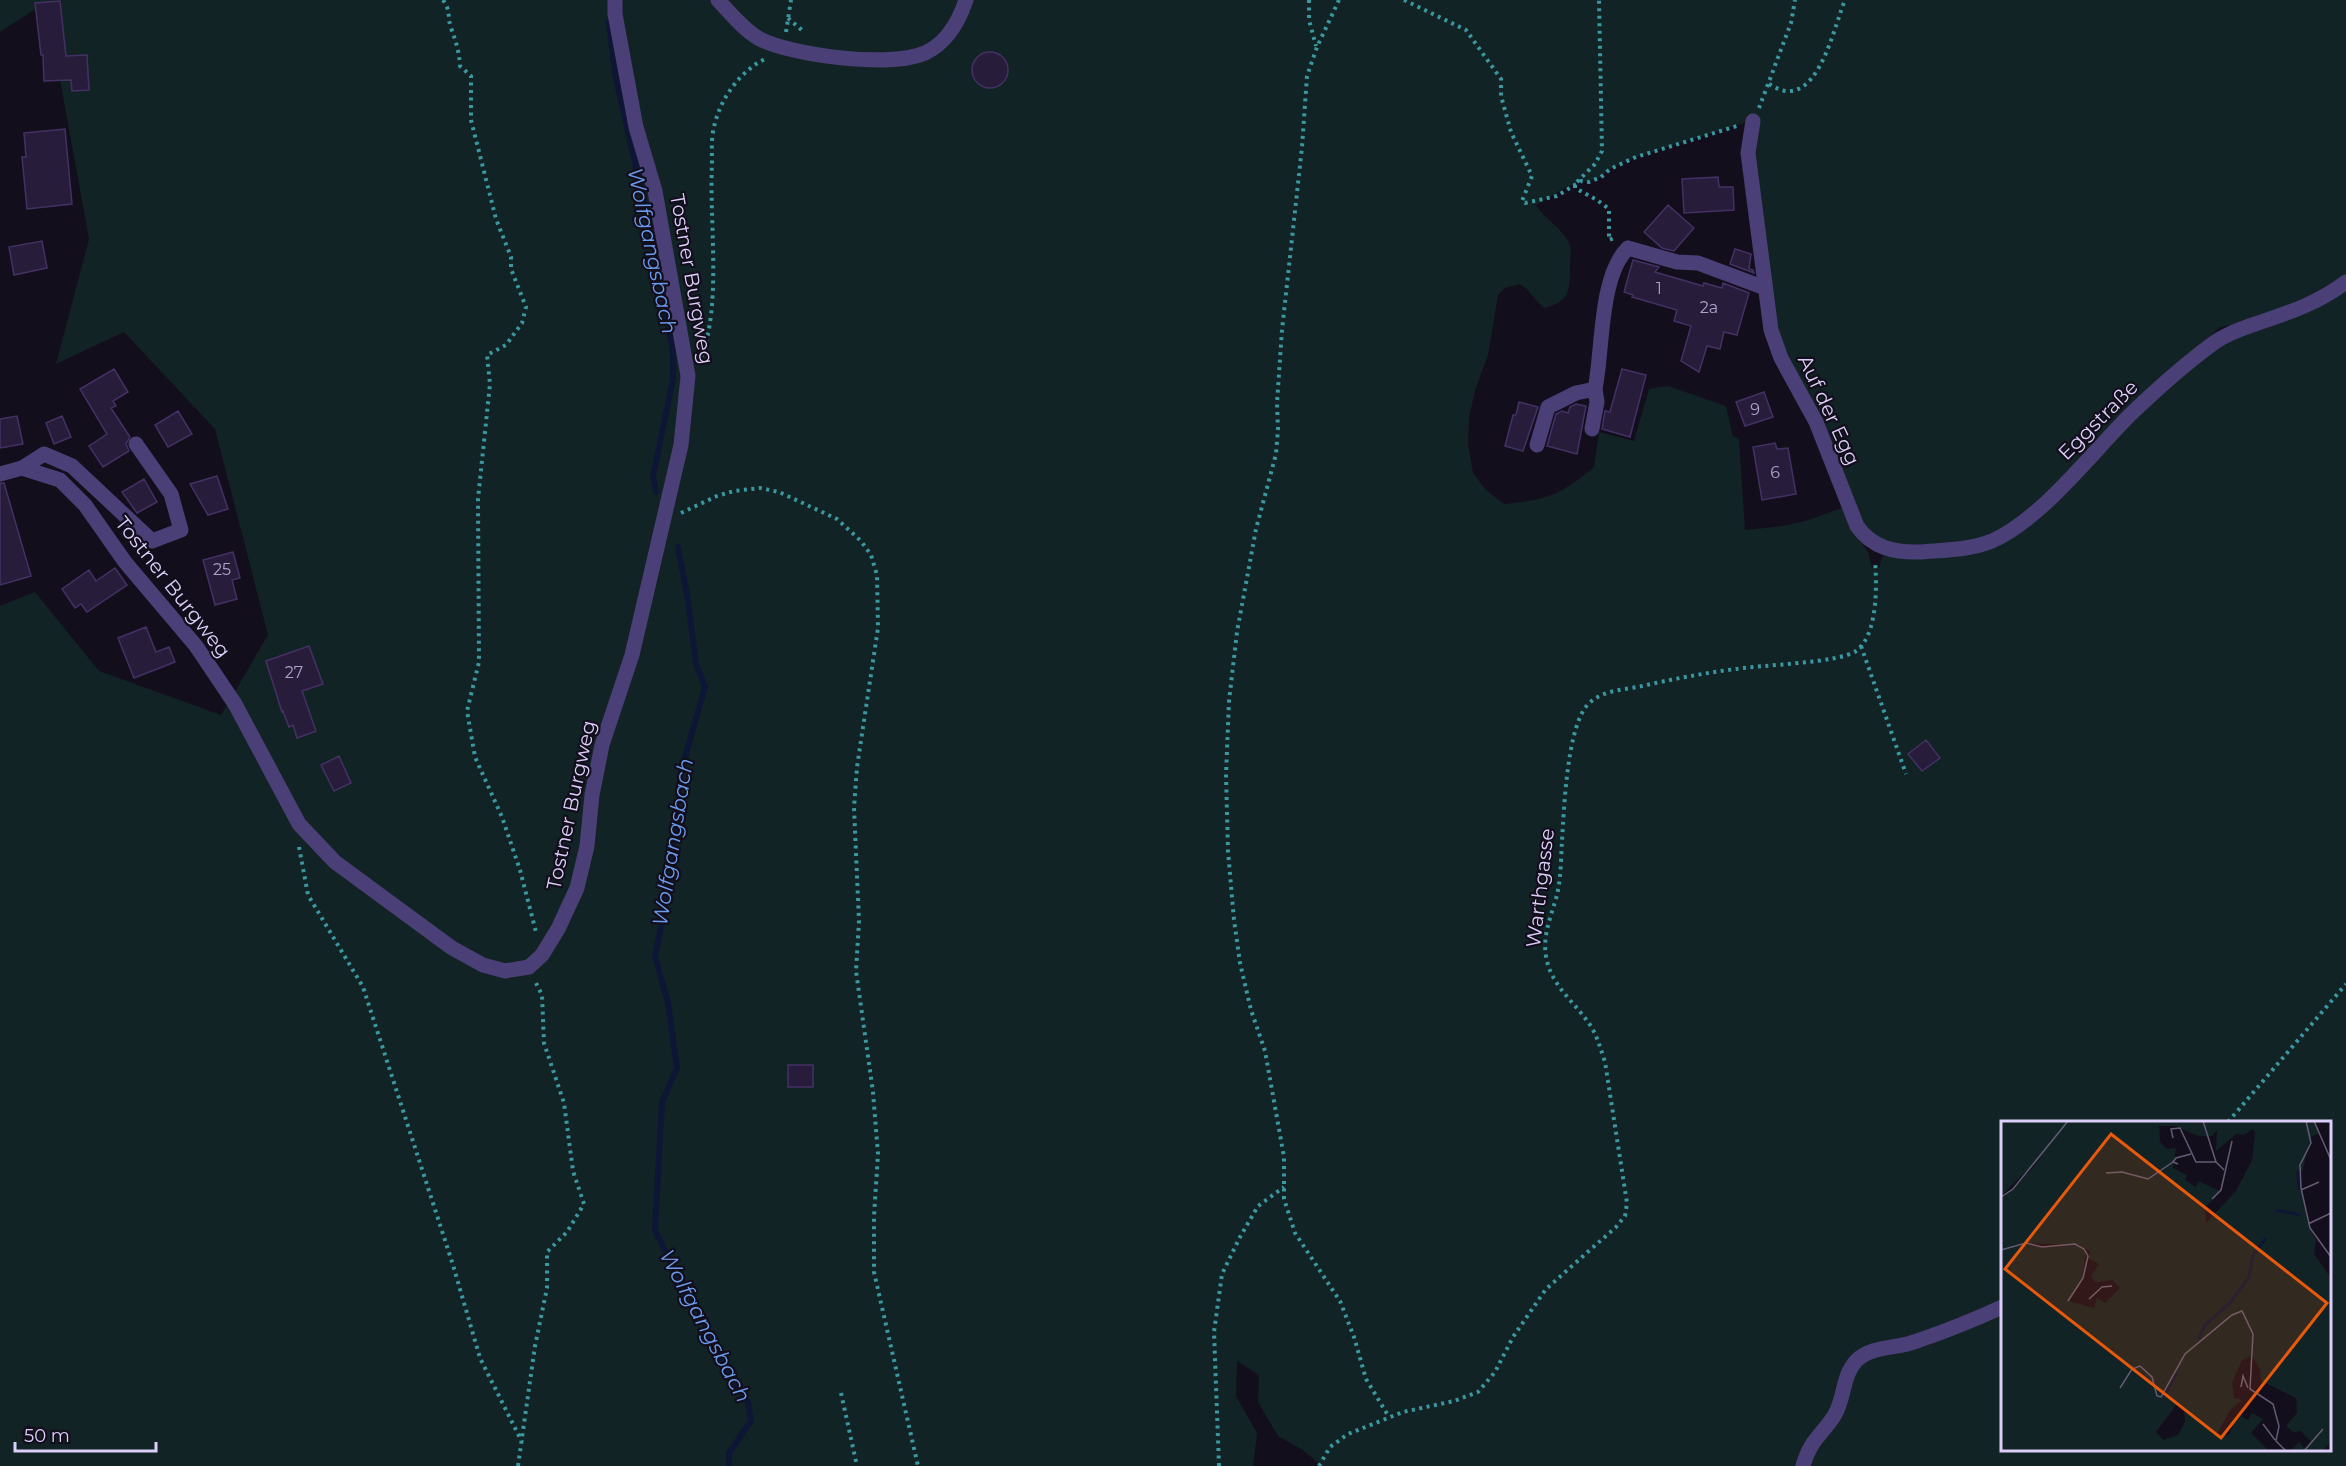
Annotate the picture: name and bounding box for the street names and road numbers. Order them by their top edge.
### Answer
street label: Tostner Burgweg [665,192,719,366]
street label: Auf der Egg [1793,351,1865,469]
street label: Eggstraße [2053,375,2143,465]
street label: Tostner Burgweg [110,512,236,662]
street label: Tostner Burgweg [541,718,601,892]
street label: Warthgasse [1521,827,1559,949]

